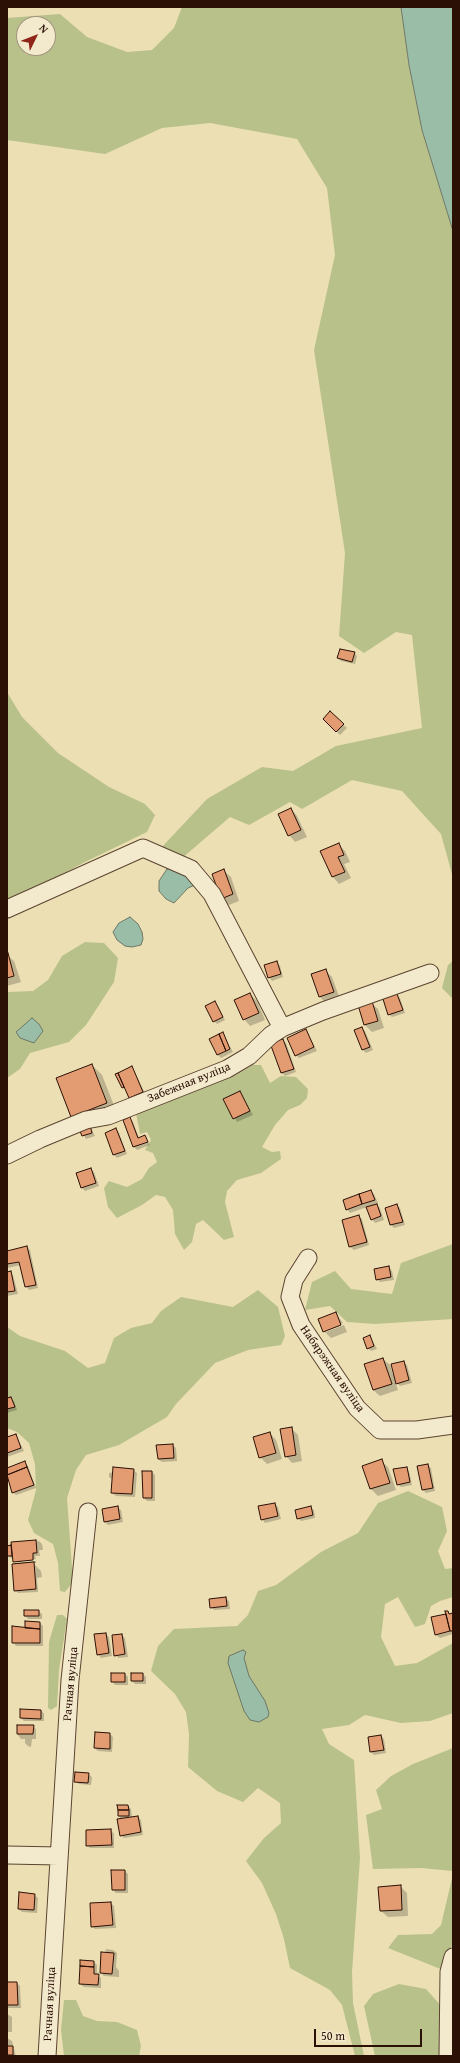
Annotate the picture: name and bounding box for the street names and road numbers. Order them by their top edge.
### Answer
street label: Забежная вуліца [145,1060,233,1106]
street label: Набярэжная вуліца [297,1323,367,1415]
street label: Рачная вуліца [61,1646,81,1722]
street label: Рачная вуліца [41,1966,59,2042]

